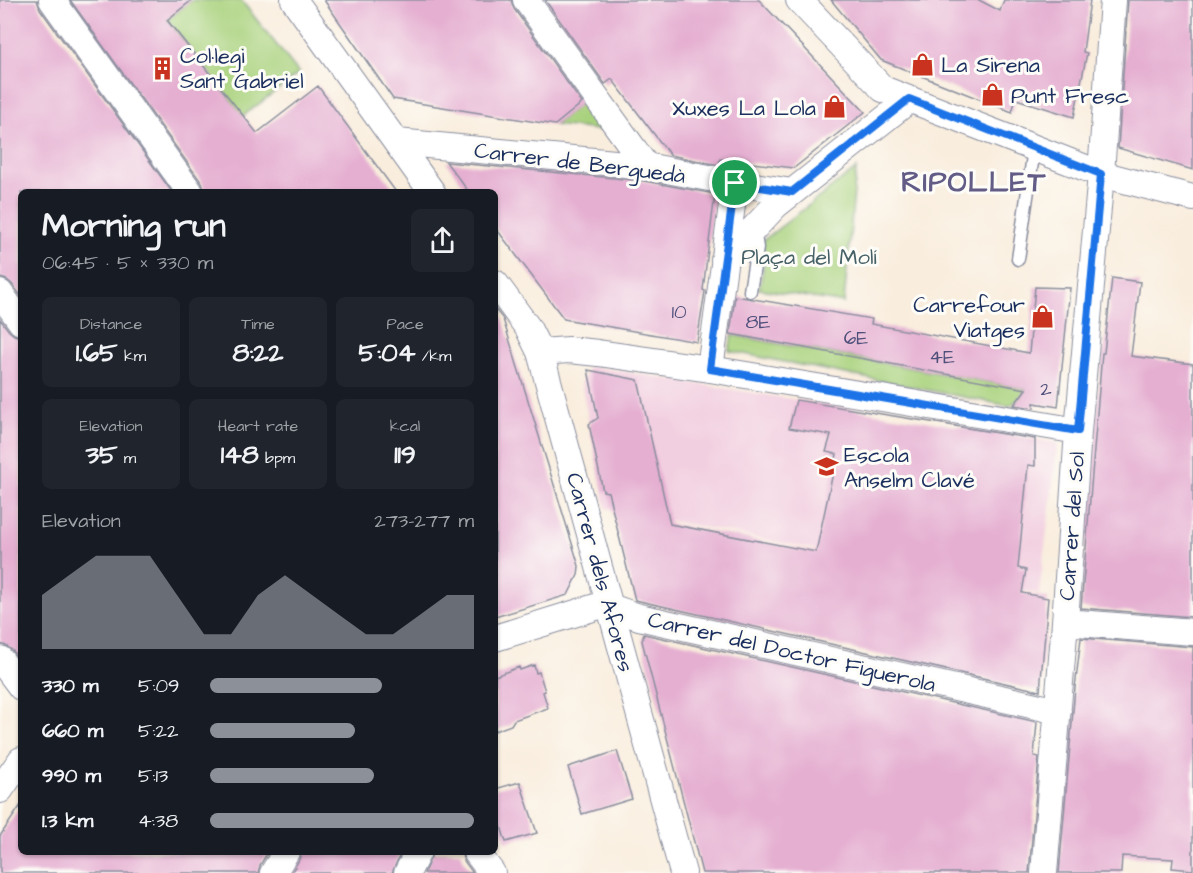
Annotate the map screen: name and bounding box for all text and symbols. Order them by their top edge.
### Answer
place label: Col·legi Sant Gabriel [180,41,304,97]
place label: La Sirena [941,50,1040,81]
shop icon: La Sirena [910,51,936,77]
building icon: Col·legi Sant Gabriel [149,55,175,81]
place label: Punt Fresc [1011,81,1129,112]
shop icon: Punt Fresc [980,82,1006,108]
place label: Xuxes La Lola [672,93,816,124]
shop icon: Xuxes La Lola [821,94,847,120]
street label: Carrer de Berguedà [472,135,687,193]
pin [709,157,760,208]
district label: RIPOLLET [901,163,1047,202]
icon: arrive [718,166,751,199]
text: Morning run [42,203,226,249]
button: share [411,209,474,272]
park label: Plaça del Molí [741,242,877,273]
text: 06:45 · 5 × 330 m [42,249,213,277]
place label: Carrefour Viatges [913,290,1025,347]
house number: 10 [671,298,687,326]
shop icon: Carrefour Viatges [1030,304,1056,330]
house number: 8E [746,308,771,336]
text: Distance [80,313,142,335]
text: Time [241,313,275,335]
text: Pace [386,313,424,335]
house number: 6E [844,324,868,352]
text: 1.65 [76,335,118,371]
text: 8:22 [233,335,283,371]
text: 5:04 [359,335,415,371]
house number: 4E [929,343,955,371]
text: km [118,345,146,367]
text: /km [415,345,451,367]
house number: 2 [1040,375,1052,403]
text: Elevation [80,415,142,437]
text: Heart rate [218,415,298,437]
text: kcal [390,415,420,437]
text: 35 [86,437,117,473]
text: 148 [221,437,259,473]
text: 119 [394,437,416,473]
place label: Escola Anselm Clavé [844,440,975,496]
text: m [117,447,136,469]
text: bpm [259,447,295,469]
street label: Carrer del Sol [1052,451,1093,602]
school or university icon: Escola Anselm Clavé [813,454,839,480]
street label: Carrer dels Afores [558,469,641,675]
text: Elevation [42,507,121,535]
text: 273–277 m [374,507,474,535]
street label: Carrer del Doctor Figuerola [645,604,939,702]
text: 330 m [42,672,99,700]
text: 5:09 [138,672,180,700]
text: 660 m [42,717,103,745]
text: 5:22 [138,717,178,745]
text: 990 m [42,762,101,790]
text: 5:13 [138,762,168,790]
text: 1.3 km [42,807,93,835]
text: 4:38 [138,807,178,835]

